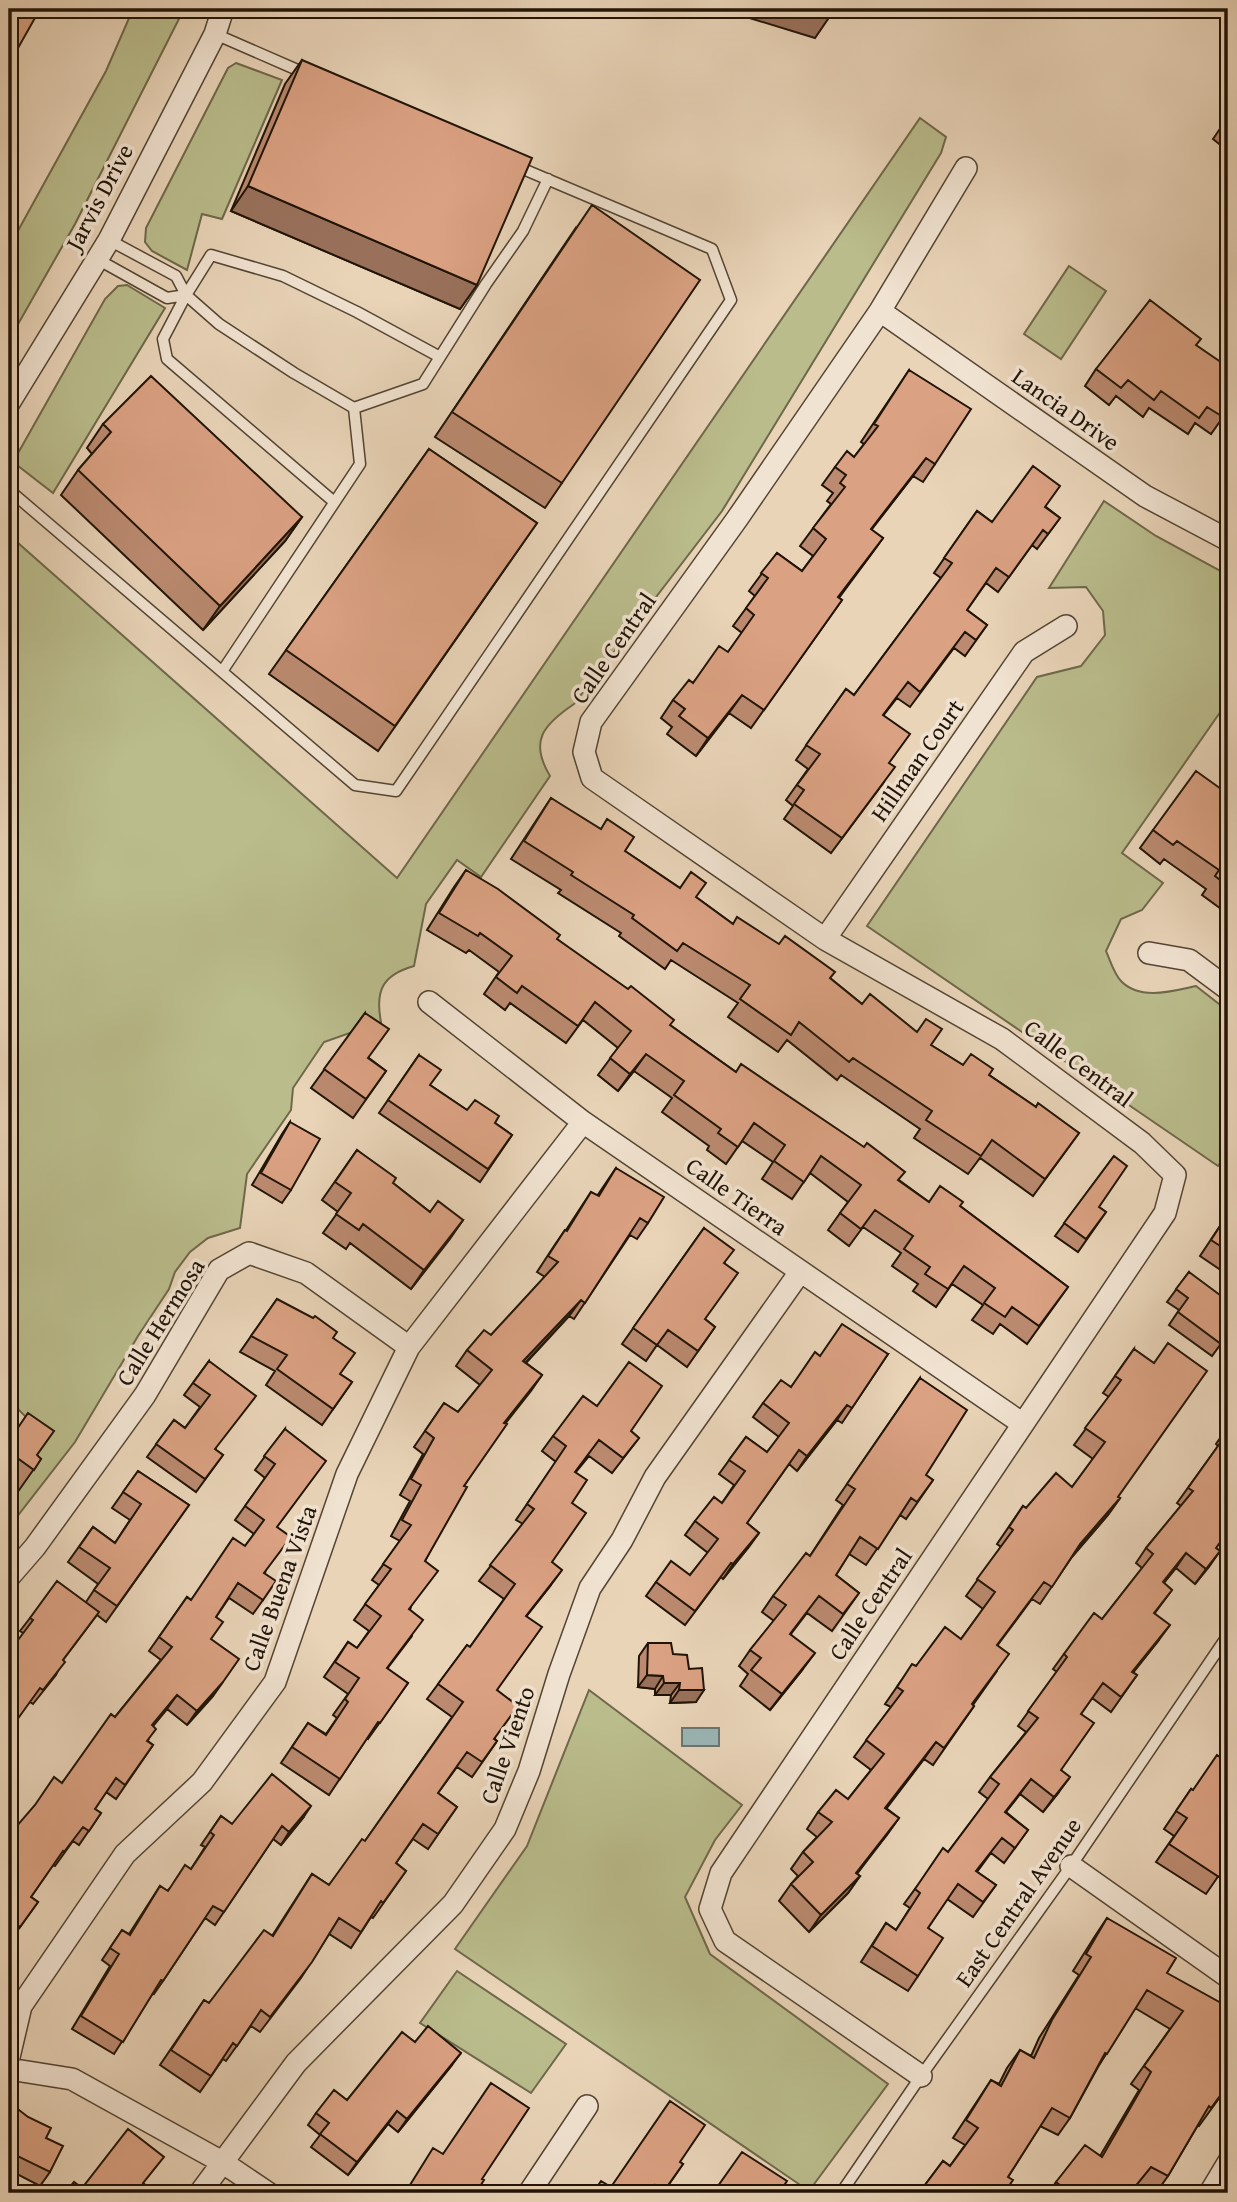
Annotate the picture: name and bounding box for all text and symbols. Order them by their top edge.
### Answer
street label: Jarvis Drive [55,138,142,259]
street label: Lancia Drive [1005,359,1127,459]
street label: Calle Central [562,585,664,711]
street label: Hillman Court [862,691,972,828]
street label: Calle Central [1017,1010,1141,1116]
street label: Calle Tierra [679,1148,795,1244]
street label: Calle Hermosa [107,1251,213,1392]
street label: Calle Buena Vista [233,1500,325,1676]
street label: Calle Central [820,1541,921,1667]
street label: Calle Viento [471,1681,543,1809]
street label: East Central Avenue [946,1810,1090,1994]

